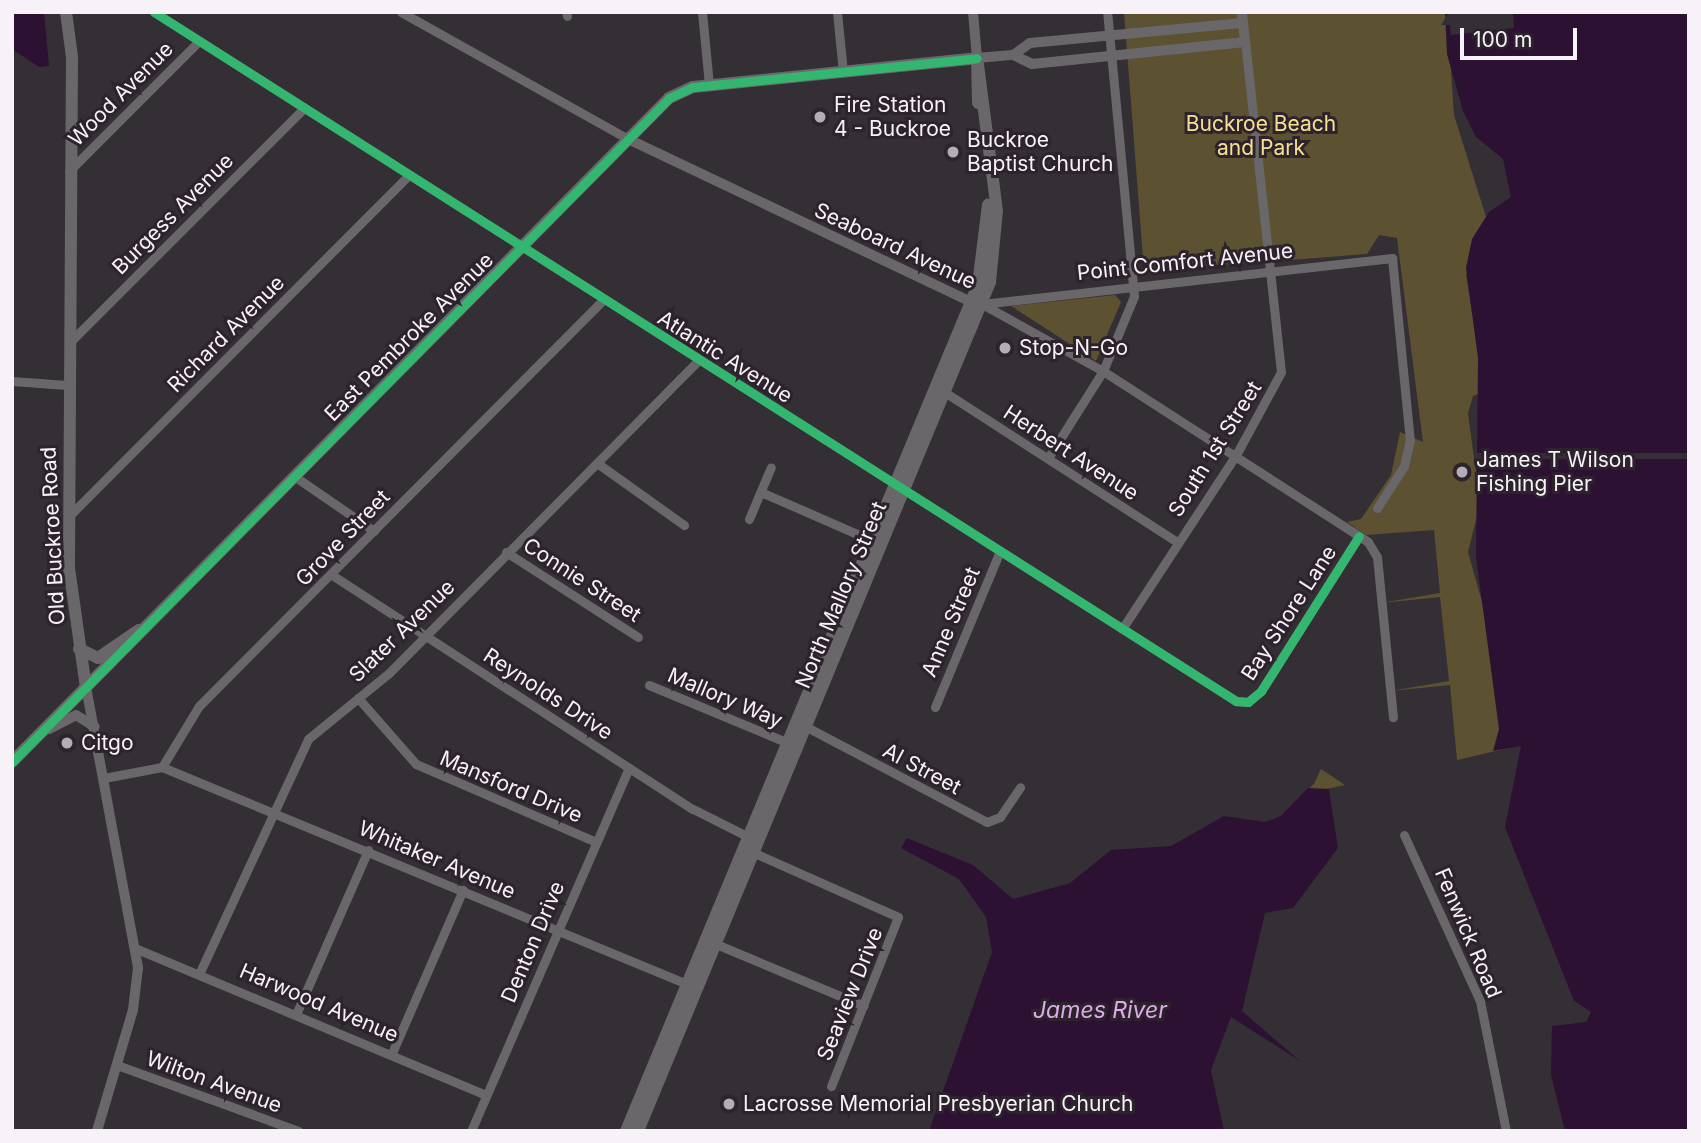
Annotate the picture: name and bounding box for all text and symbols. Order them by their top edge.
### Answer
scale bar [1463,14,1580,58]
text: 100 m [1473,27,1532,52]
street label: Wood Avenue [64,37,178,151]
place label: Fire Station 4 - Buckroe [834,92,951,142]
marker: Fire Station 4 - Buckroe [812,109,828,125]
park label: Buckroe Beach and Park [1186,111,1336,161]
place label: Buckroe Baptist Church [967,127,1113,177]
marker: Buckroe Baptist Church [945,144,961,160]
street label: Burgess Avenue [107,148,239,280]
street label: Seaboard Avenue [810,198,980,294]
street label: Point Comfort Avenue [1076,238,1294,286]
street label: East Pembroke Avenue [319,247,499,427]
street label: Richard Avenue [162,270,290,398]
street label: Atlantic Avenue [653,306,797,408]
place label: Stop-N-Go [1019,335,1128,361]
marker: Stop-N-Go [997,340,1013,356]
street label: South 1st Street [1163,376,1267,522]
street label: Herbert Avenue [999,400,1143,506]
street label: Old Buckroe Road [36,446,70,626]
place label: James T Wilson Fishing Pier [1476,447,1634,497]
marker: James T Wilson Fishing Pier [1454,464,1470,480]
street label: Grove Street [291,485,395,591]
street label: North Mallory Street [790,498,892,692]
street label: Connie Street [518,533,646,627]
street label: Bay Shore Lane [1236,541,1342,685]
street label: Anne Street [917,563,985,681]
street label: Slater Avenue [344,574,460,688]
street label: Reynolds Drive [479,643,617,745]
street label: Mallory Way [664,662,786,734]
place label: Citgo [81,730,134,756]
marker: Citgo [59,735,75,751]
street label: Al Street [879,738,965,800]
street label: Mansford Drive [436,746,586,828]
street label: Whitaker Avenue [355,816,519,904]
street label: Fenwick Road [1429,864,1507,1002]
street label: Denton Drive [496,877,570,1007]
street label: Seaview Drive [812,924,888,1064]
street label: Harwood Avenue [236,958,402,1048]
water label: James River [1033,996,1167,1024]
street label: Wilton Avenue [143,1046,285,1118]
place label: Lacrosse Memorial Presbyerian Church [743,1091,1133,1117]
marker: Lacrosse Memorial Presbyerian Church [721,1096,737,1112]

